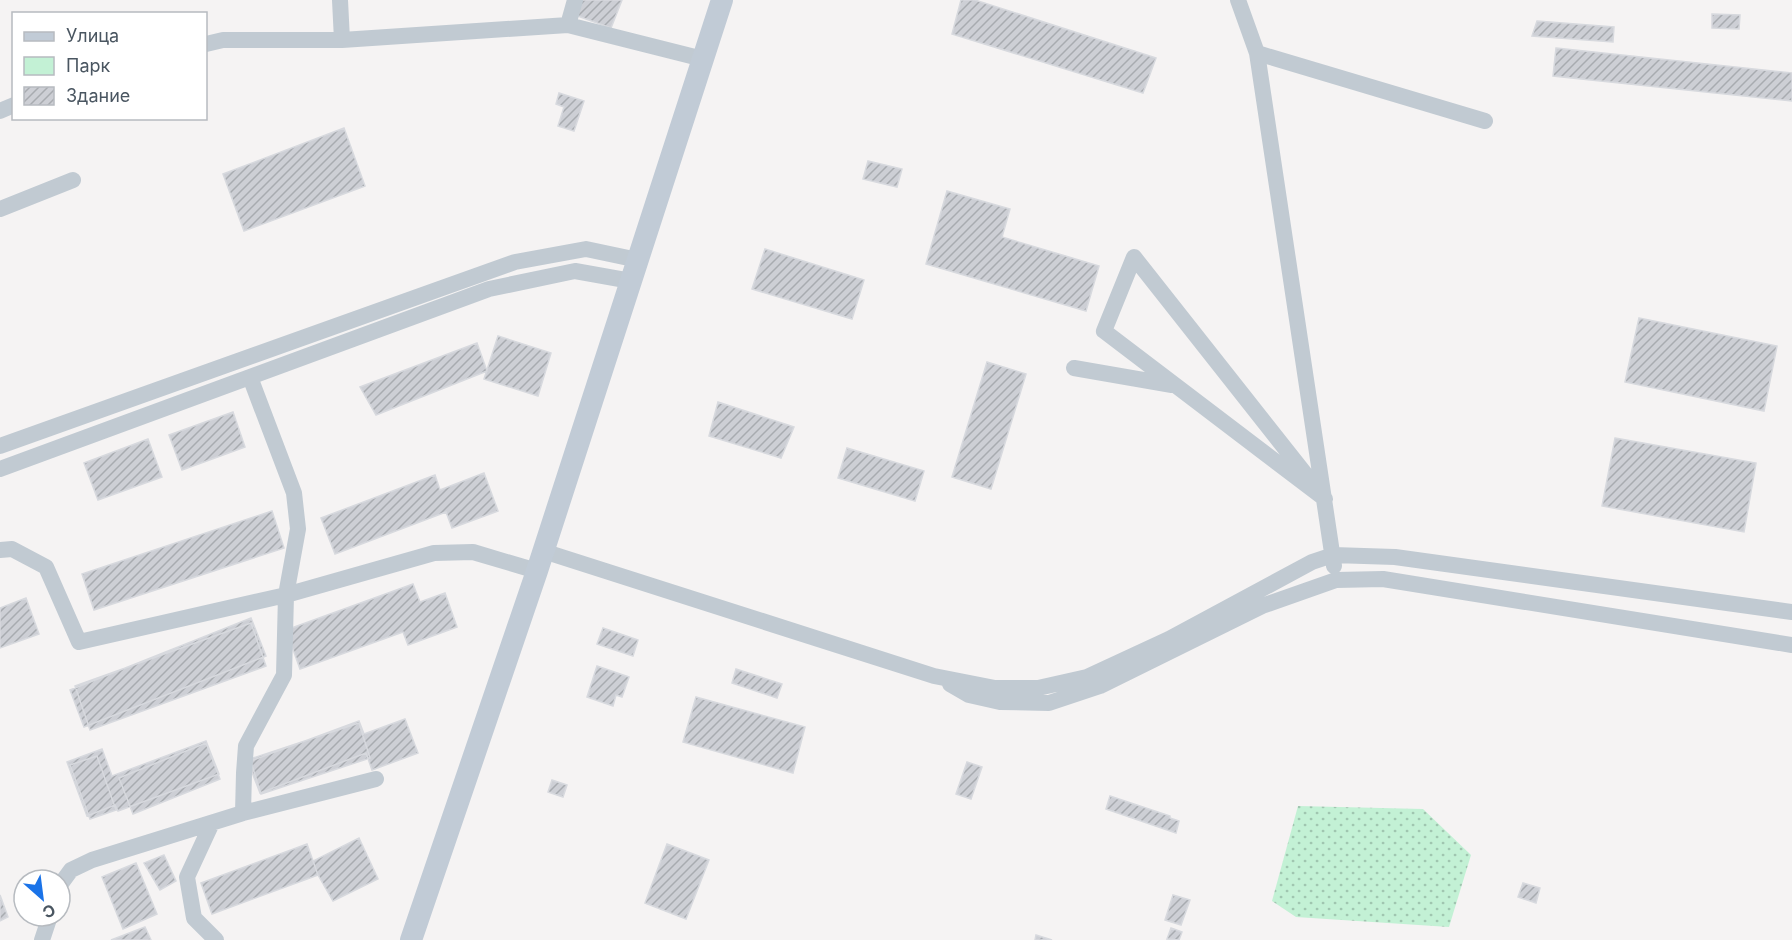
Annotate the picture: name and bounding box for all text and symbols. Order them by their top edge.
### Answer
legend [12,12,207,120]
text: Улица [66,25,119,46]
text: Парк [66,55,111,76]
text: Здание [66,85,130,106]
north arrow [12,868,72,928]
text: С [39,900,59,923]

